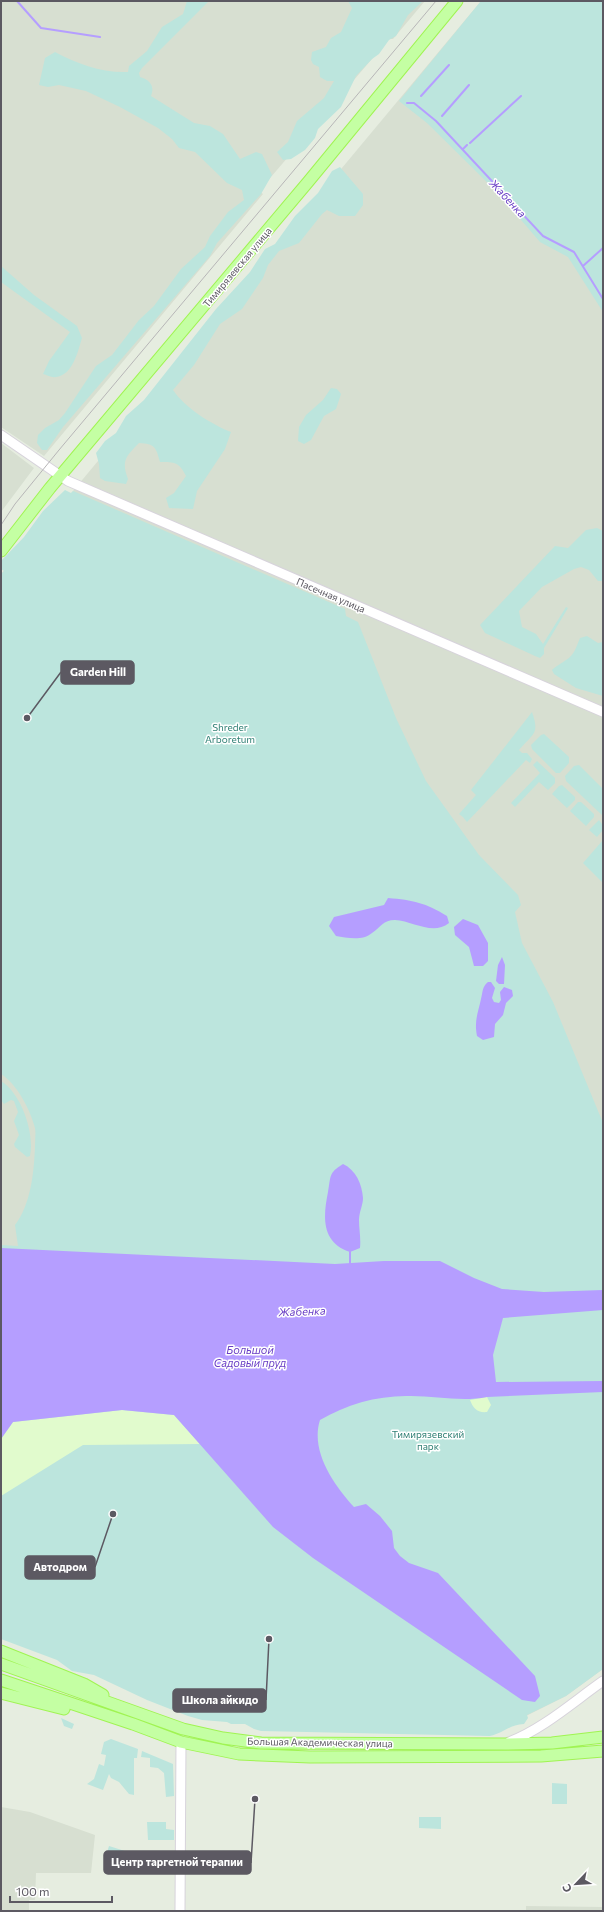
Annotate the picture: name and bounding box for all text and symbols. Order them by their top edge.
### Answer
water label: Жабенка [486,176,529,220]
street label: Тимирязевская улица [200,225,274,309]
street label: Пасечная улица [295,575,367,615]
callout: Garden Hill [61,661,134,684]
text: Garden Hill [70,665,126,678]
park label: Shreder Arboretum [205,721,255,745]
water label: Жабенка [277,1304,326,1318]
water label: Большой Садовый пруд [214,1343,286,1369]
park label: Тимирязевский парк [392,1428,464,1452]
callout: Автодром [25,1556,95,1579]
text: Автодром [33,1560,87,1573]
callout: Школа айкидо [173,1689,266,1712]
text: Школа айкидо [182,1693,259,1706]
street label: Большая Академическая улица [247,1735,393,1749]
callout: Центр таргетной терапии [104,1851,251,1874]
text: Центр таргетной терапии [111,1855,243,1868]
north arrow [556,1864,596,1904]
scale bar [10,1878,112,1904]
text: С [559,1882,574,1895]
text: 100 m [16,1884,50,1898]

